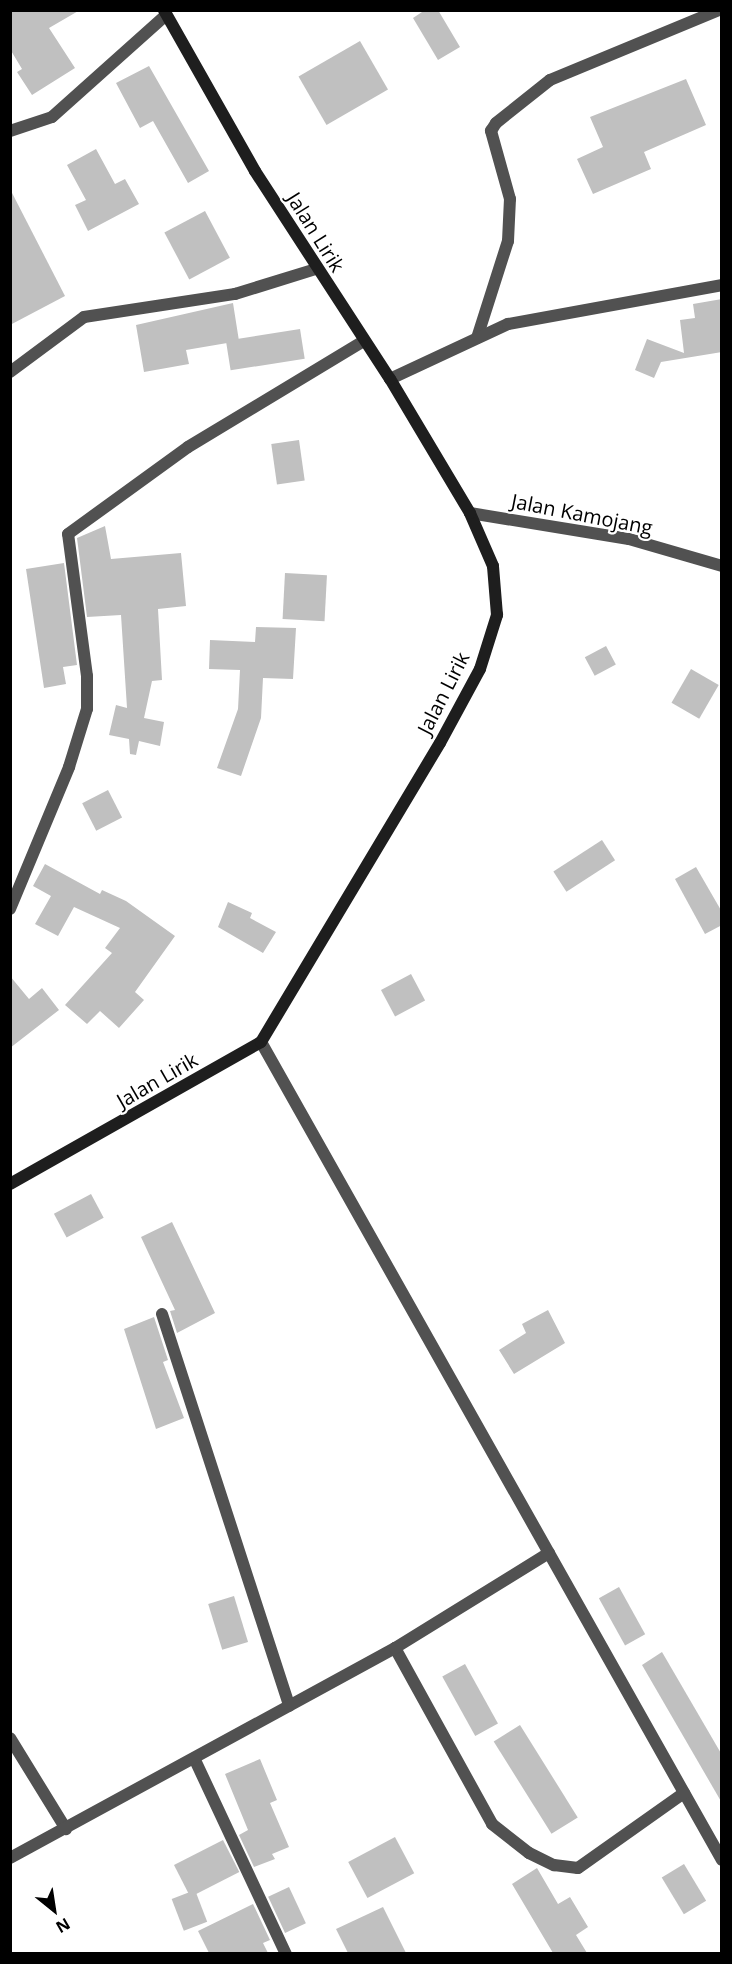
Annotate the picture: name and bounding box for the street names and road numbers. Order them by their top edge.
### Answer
street label: Jalan Lirik [282,188,350,276]
street label: Jalan Kamojang [509,489,655,539]
street label: Jalan Lirik [412,648,474,738]
street label: Jalan Lirik [112,1047,202,1113]

